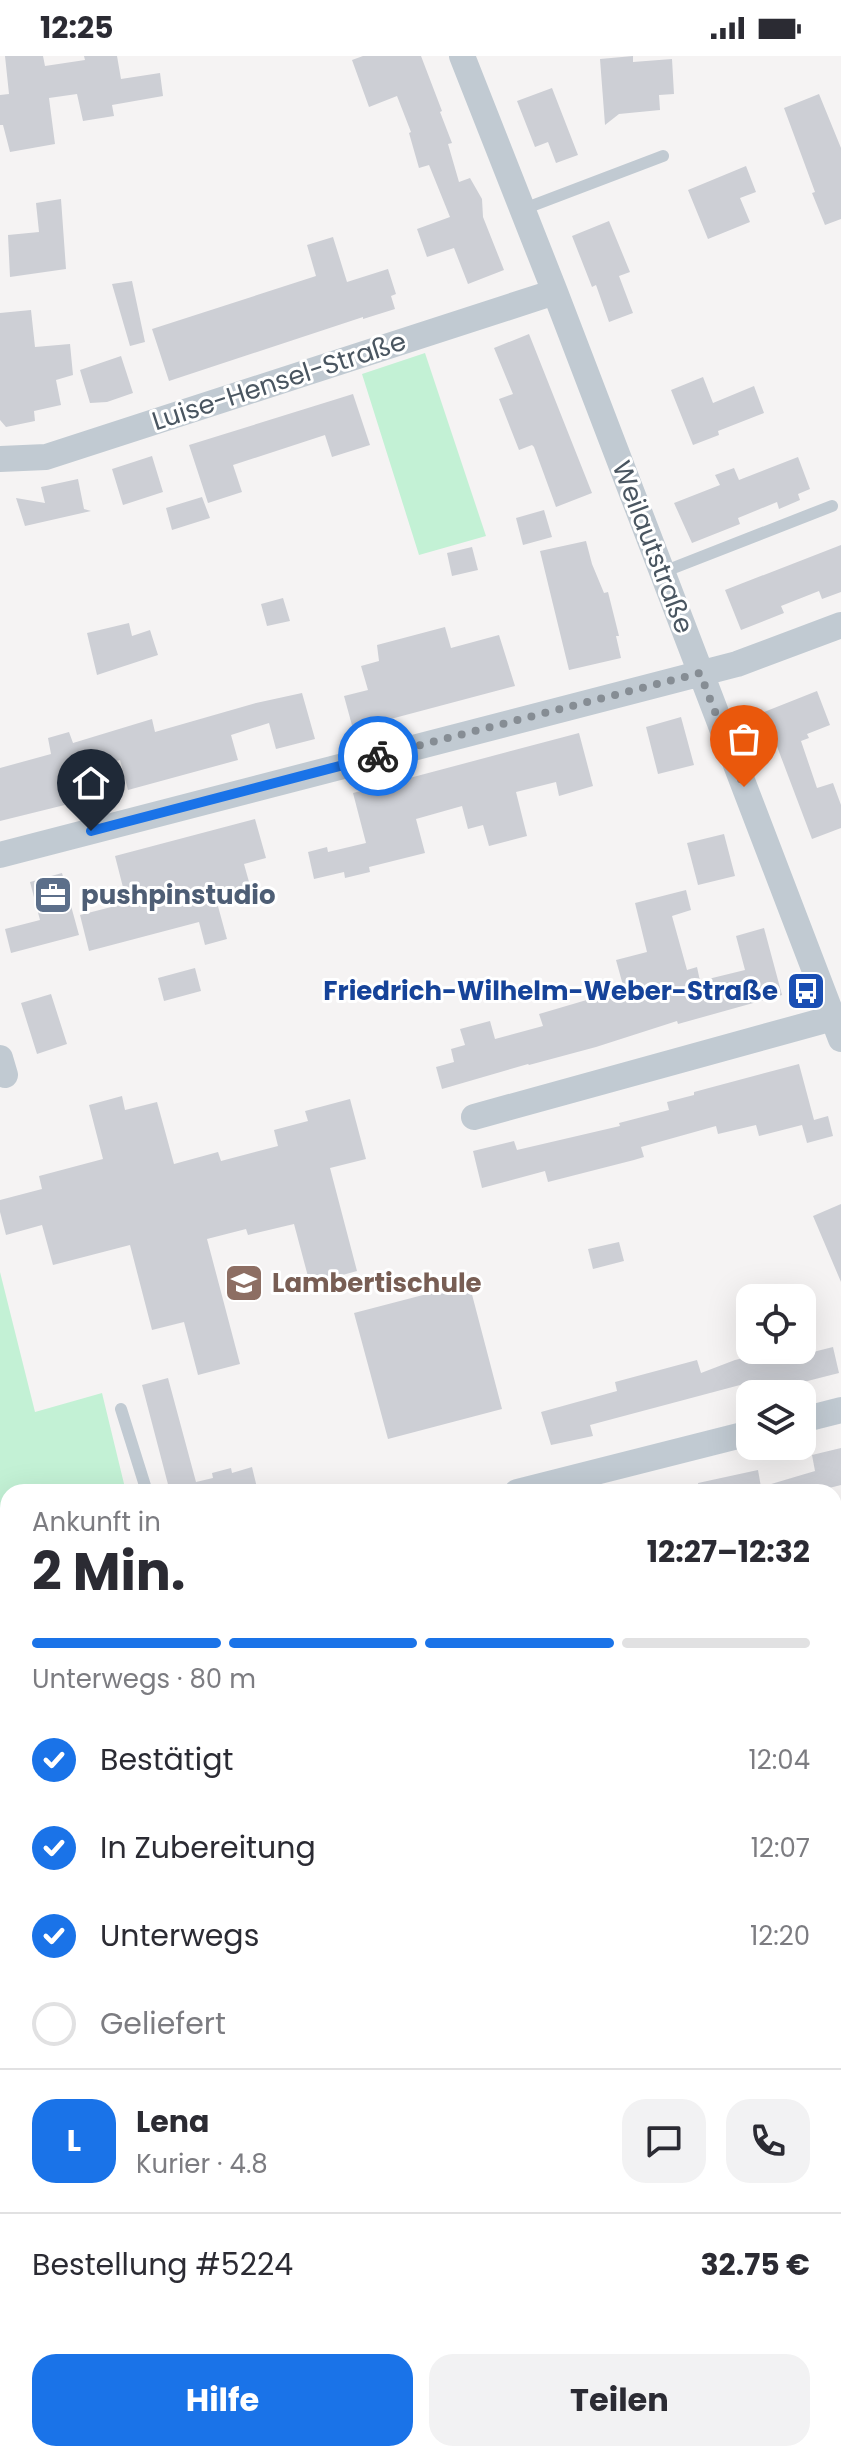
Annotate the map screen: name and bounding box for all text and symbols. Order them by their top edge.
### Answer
text: 12:25 [40,6,114,49]
street label: Luise-Hensel-Straße [147,323,411,439]
street label: Weilautstraße [604,456,702,638]
pin [710,705,778,787]
courier [338,716,418,796]
icon: bag [722,717,766,761]
icon: bike [356,734,400,778]
pin [57,749,125,831]
icon: home [69,761,113,805]
office icon: pushpinstudio [32,874,74,916]
place label: pushpinstudio [81,877,276,913]
bus stop icon: Friedrich-Wilhelm-Weber-Straße [785,970,827,1012]
place label: Friedrich-Wilhelm-Weber-Straße [323,973,778,1009]
school or university icon: Lambertischule [223,1262,265,1304]
place label: Lambertischule [272,1265,482,1301]
map controls [736,1284,816,1460]
button: locate [736,1284,816,1364]
button: layers [736,1380,816,1460]
text: Ankunft in [32,1504,161,1540]
text: 12:27–12:32 [647,1530,810,1573]
text: 2 Min. [32,1535,186,1608]
text: Unterwegs · 80 m [32,1661,256,1697]
icon: check [32,1738,76,1782]
text: Bestätigt [100,1738,233,1781]
text: 12:04 [749,1742,810,1778]
icon: check [32,1826,76,1870]
text: In Zubereitung [100,1826,316,1869]
text: 12:07 [751,1830,810,1866]
icon: check [32,1914,76,1958]
text: Unterwegs [100,1914,259,1957]
text: 12:20 [750,1918,810,1954]
text: Geliefert [100,2002,226,2045]
button: chat [622,2099,706,2183]
button: phone [726,2099,810,2183]
text: Lena [136,2100,209,2143]
text: L [67,2119,81,2162]
text: Kurier · 4.8 [136,2146,268,2182]
text: Bestellung #5224 [32,2243,293,2286]
text: 32.75 € [700,2243,810,2286]
button: Hilfe [32,2354,413,2446]
button: Teilen [429,2354,810,2446]

